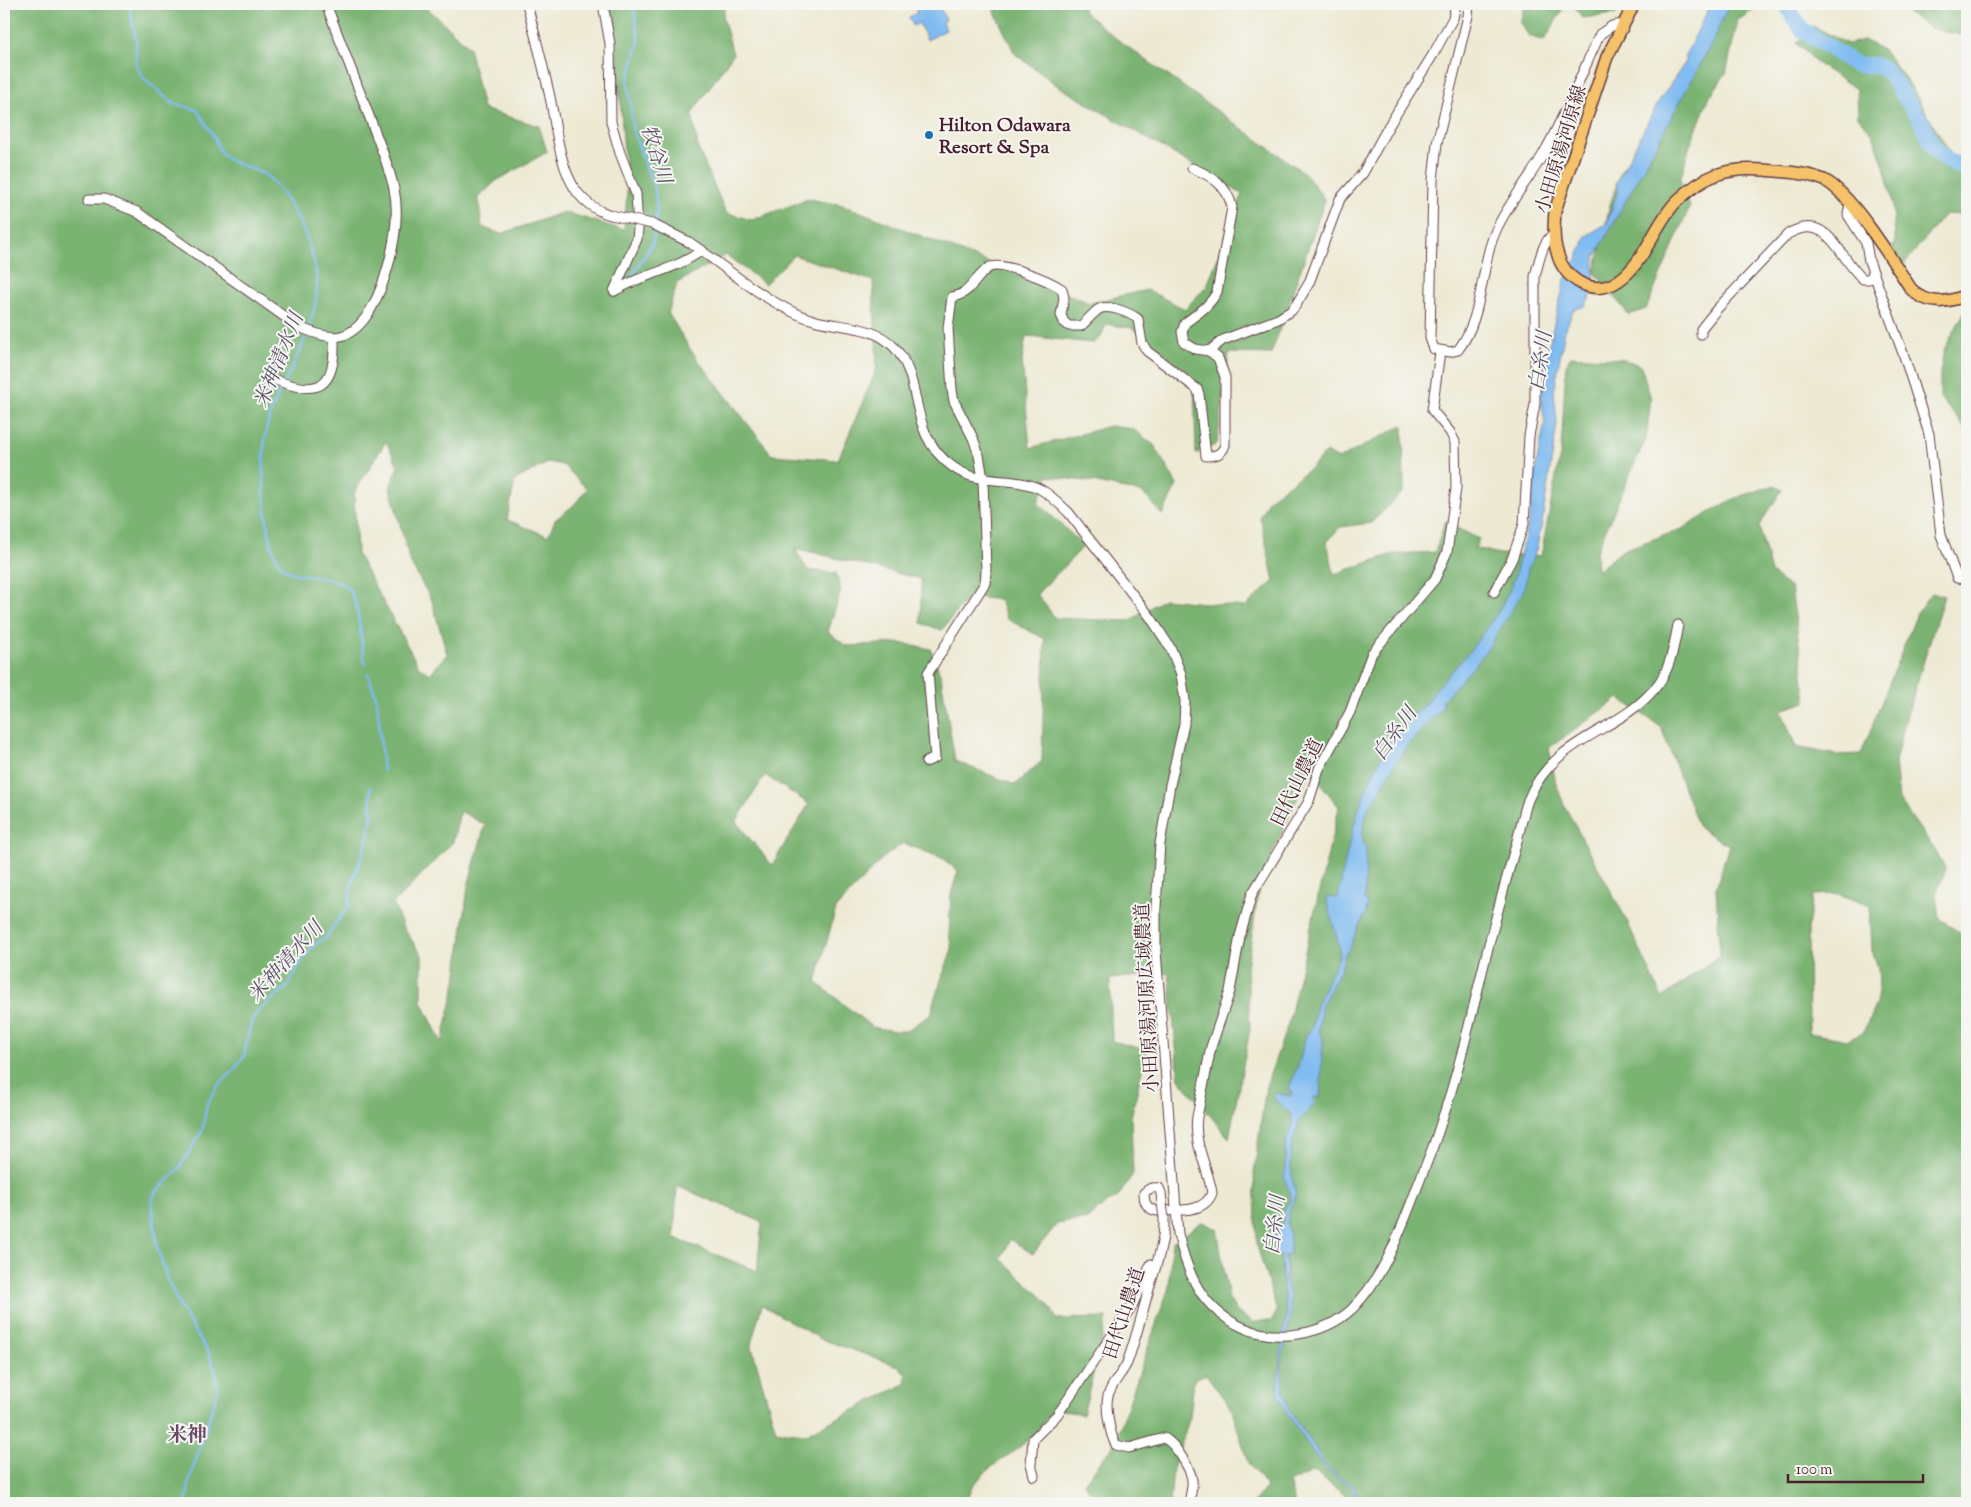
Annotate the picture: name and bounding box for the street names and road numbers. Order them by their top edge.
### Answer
street label: 小田原湯河原線 [1530,82,1595,217]
street label: 田代山農道 [1265,734,1331,832]
street label: 小田原湯河原広域農道 [1130,902,1167,1093]
street label: 田代山農道 [1098,1264,1153,1363]

